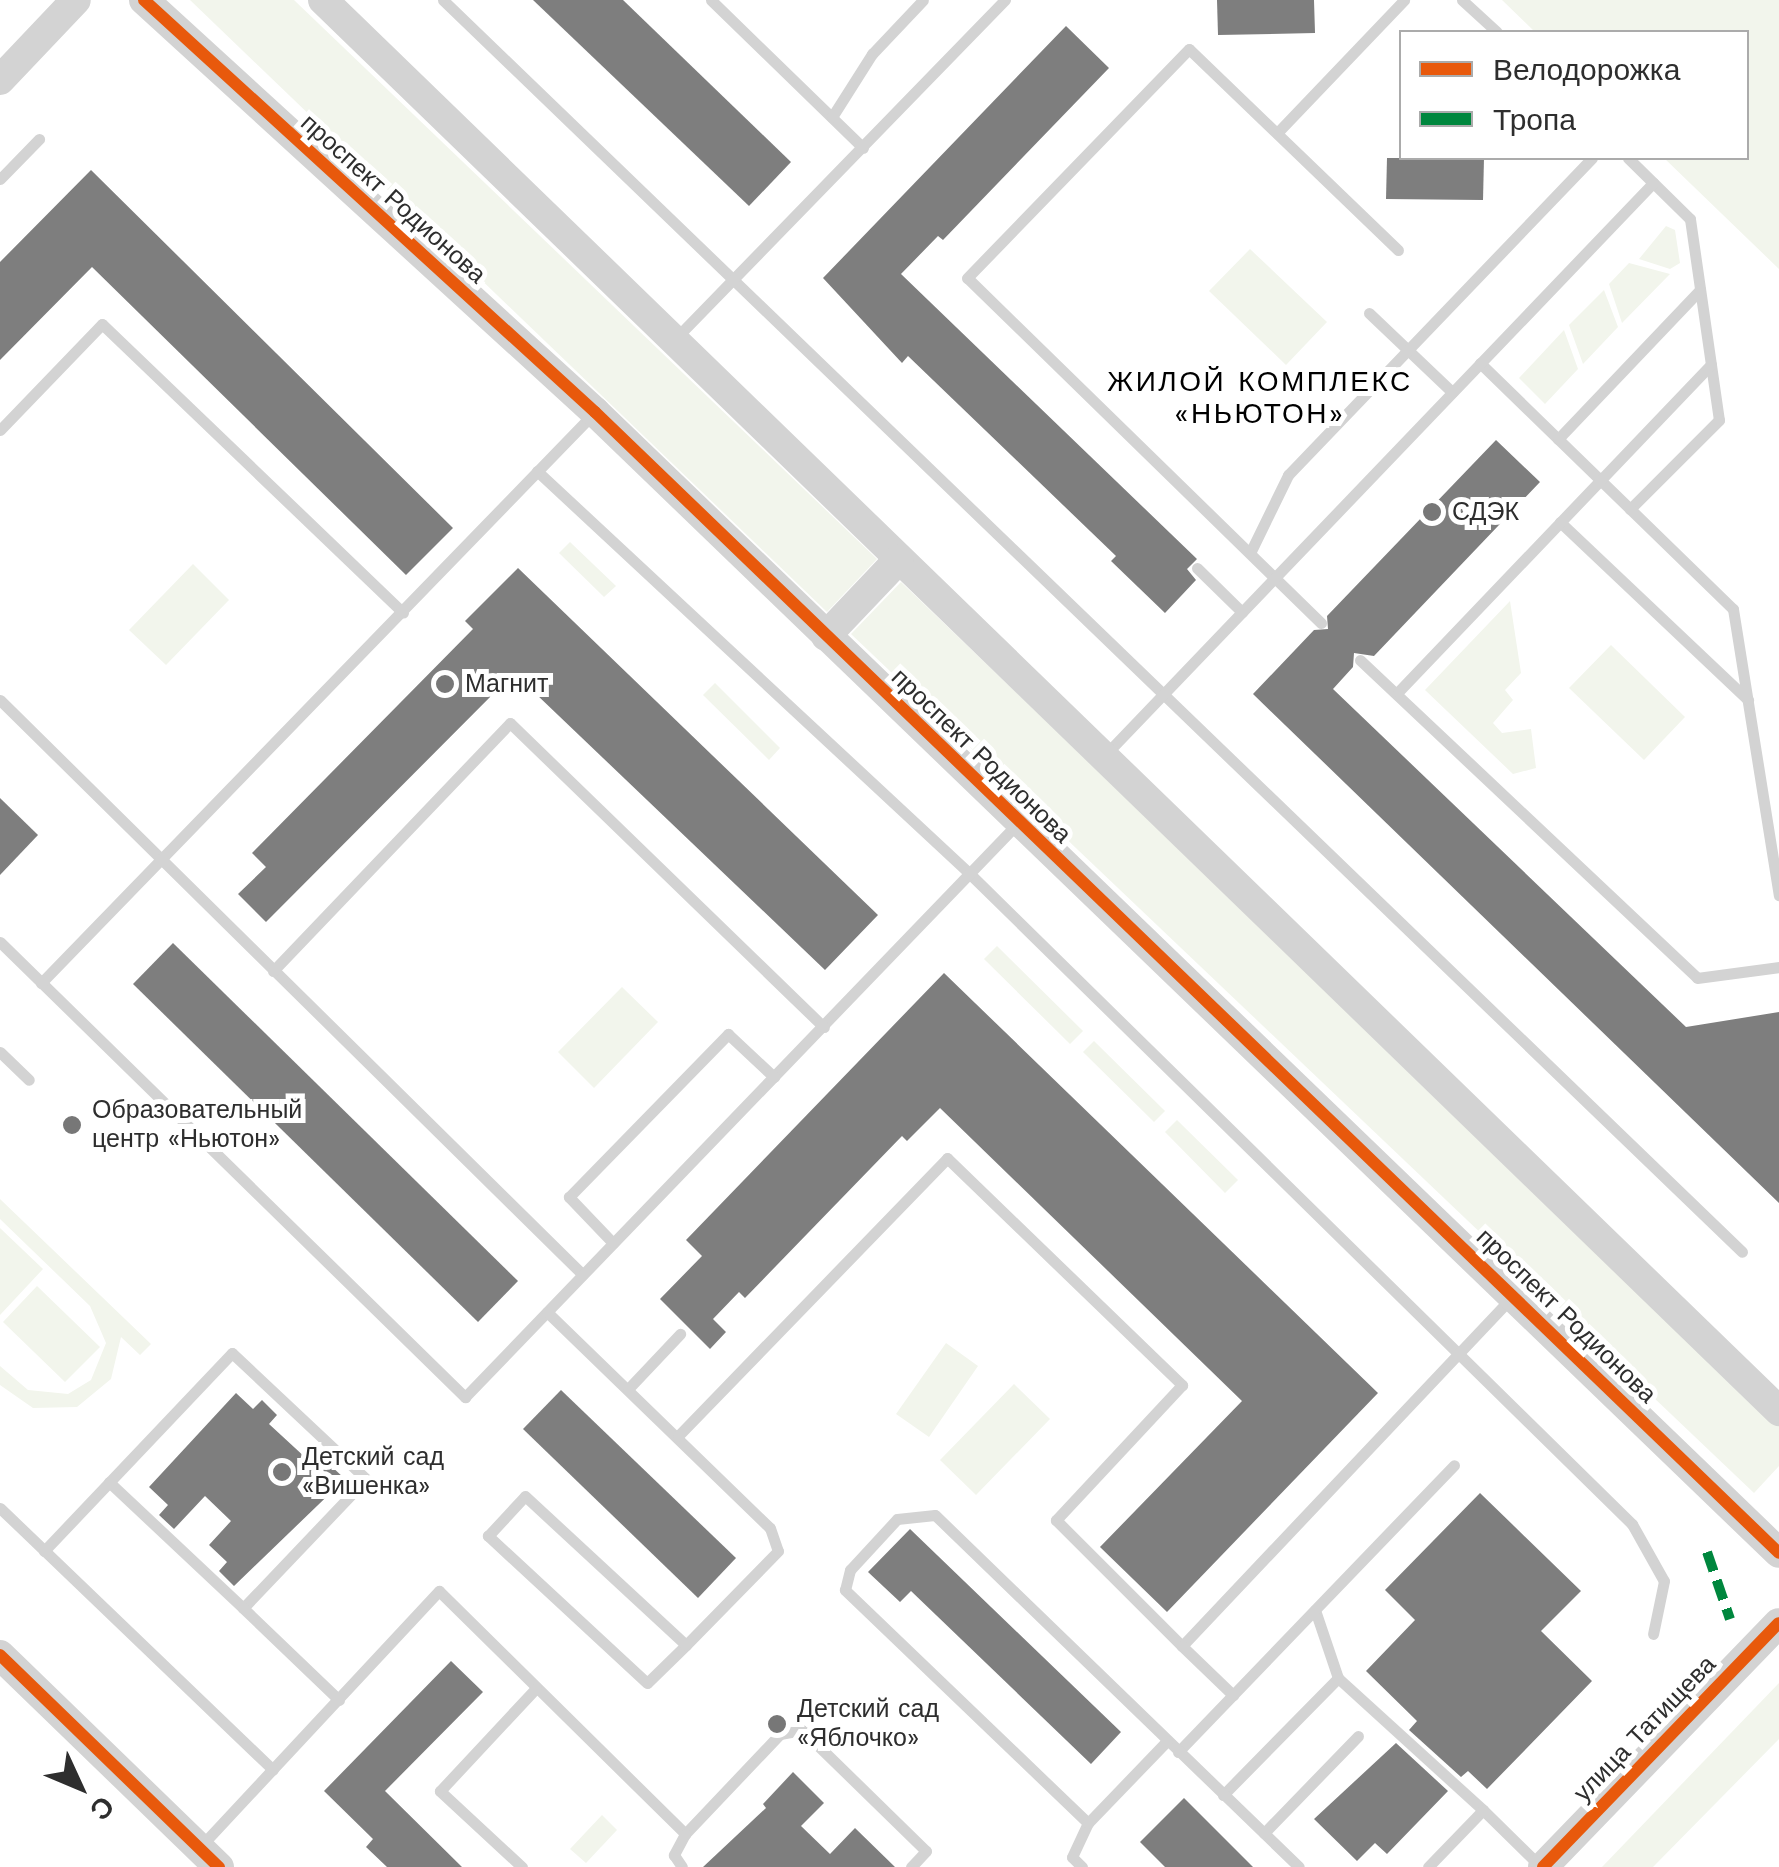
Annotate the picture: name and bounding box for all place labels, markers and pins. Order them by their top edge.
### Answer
place label: СДЭК [1452,497,1519,527]
marker: СДЭК [1421,501,1443,523]
place label: Магнит [465,669,548,699]
marker: Магнит [434,673,456,695]
place label: Образовательный центр «Ньютон» [92,1096,302,1155]
marker: Образовательный центр «Ньютон» [61,1114,83,1136]
place label: Детский сад «Вишенка» [302,1443,444,1502]
marker: Детский сад «Вишенка» [271,1461,293,1483]
place label: Детский сад «Яблочко» [797,1695,939,1754]
marker: Детский сад «Яблочко» [766,1713,788,1735]

